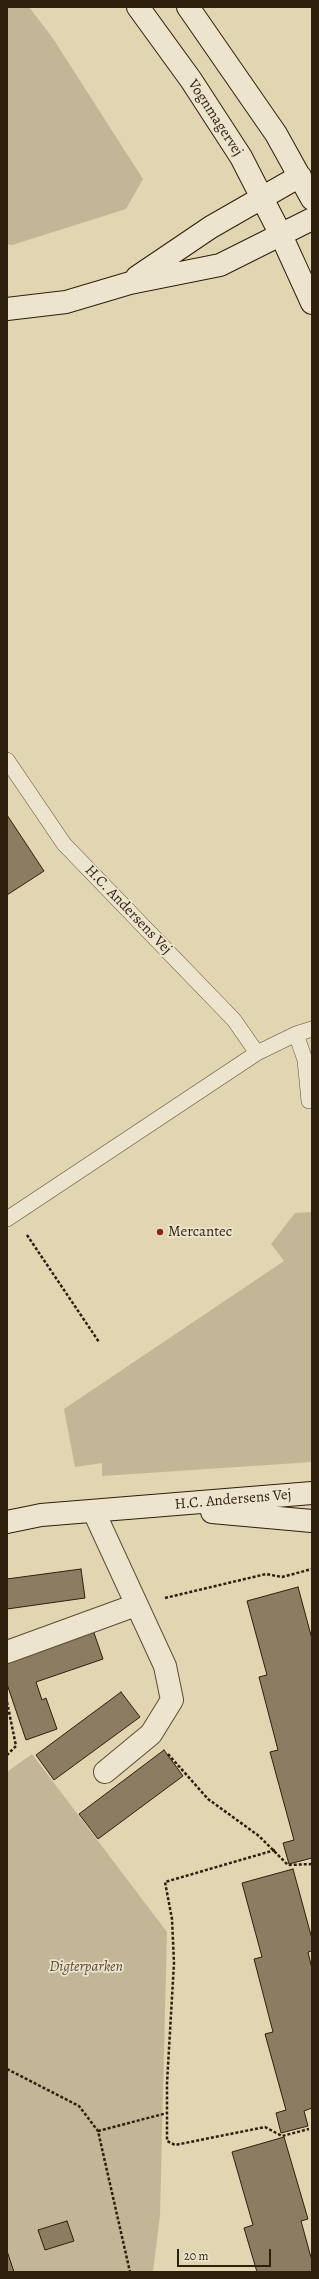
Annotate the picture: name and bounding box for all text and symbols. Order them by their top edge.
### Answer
street label: Vognmagervej [184,76,246,160]
street label: H.C. Andersens Vej [81,862,175,958]
place label: Mercantec [168,1223,232,1241]
marker: Mercantec [155,1227,165,1237]
street label: H.C. Andersens Vej [174,1486,292,1514]
park label: Digterparken [49,1958,123,1976]
scale bar [179,2241,273,2267]
text: 20 m [184,2248,208,2264]

